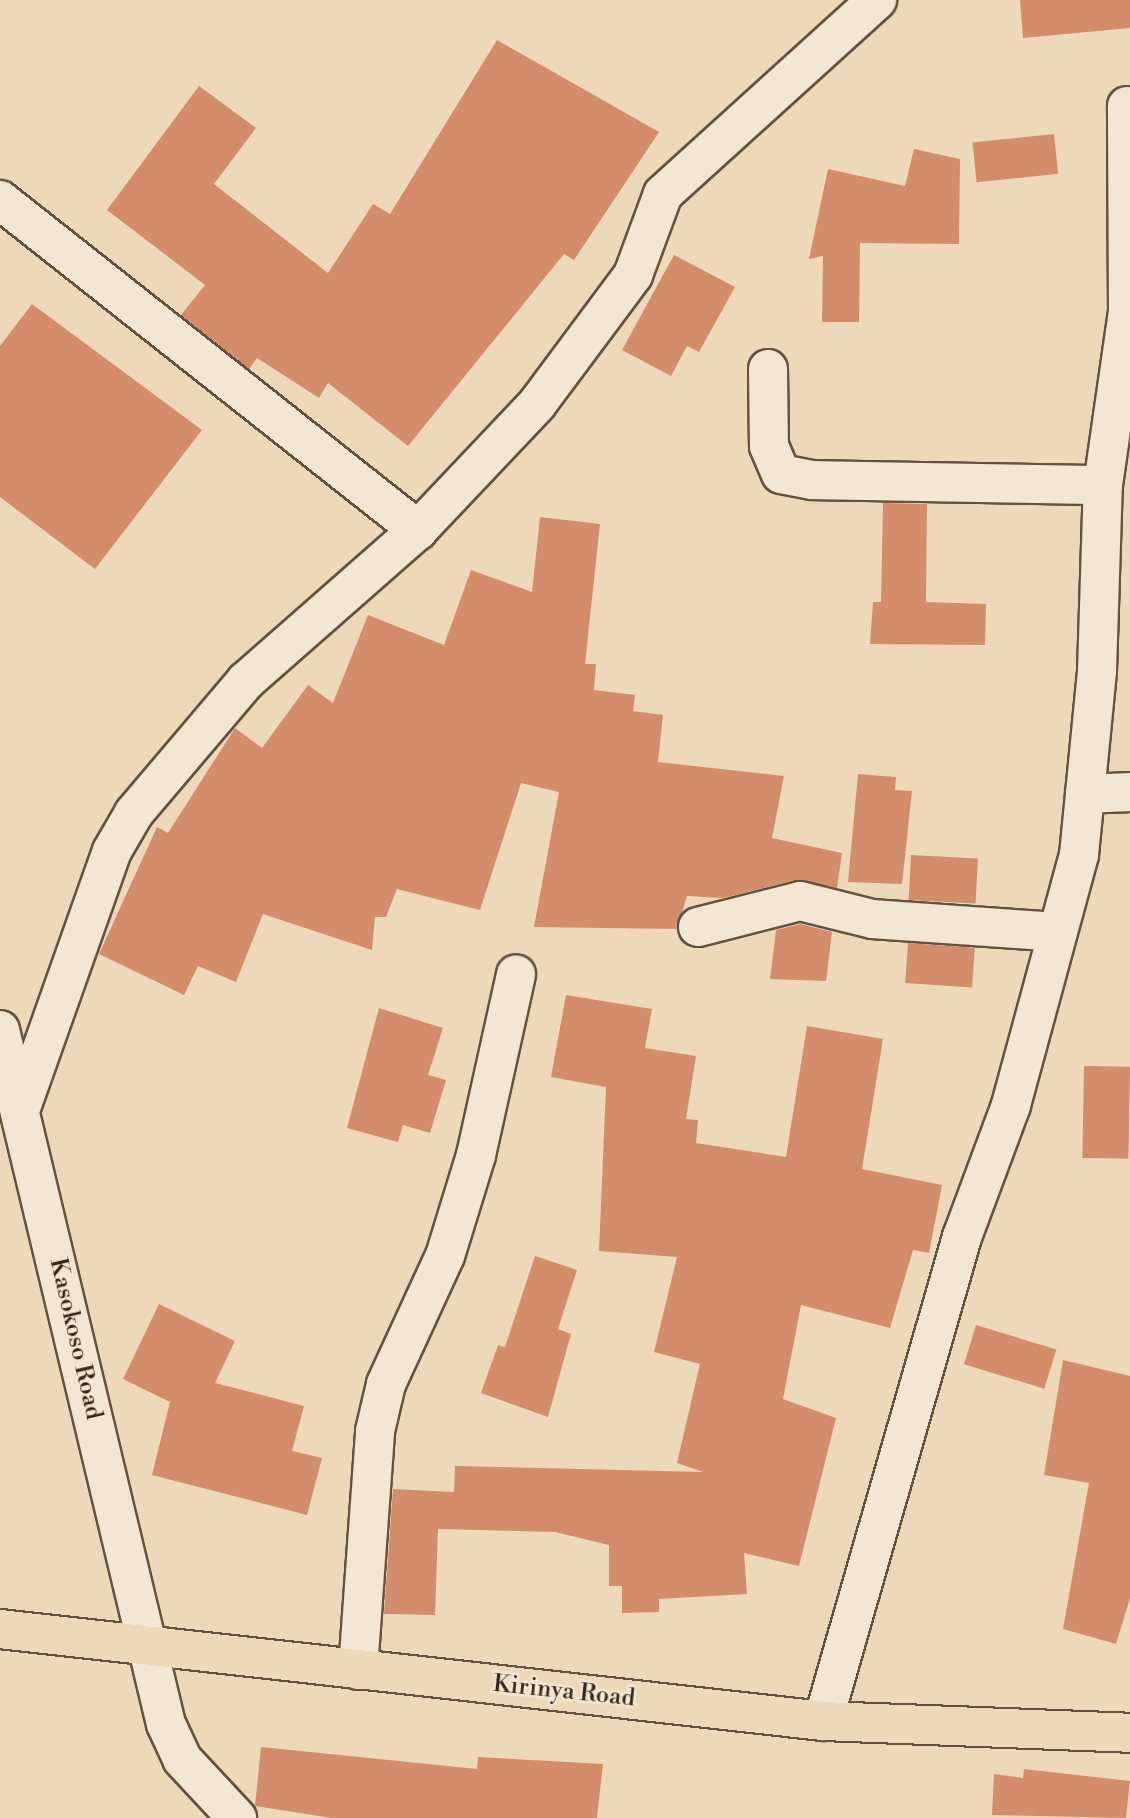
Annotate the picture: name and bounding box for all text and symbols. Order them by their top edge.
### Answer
street label: Kasokoso Road [42,1255,108,1423]
street label: Kirinya Road [492,1670,636,1714]

